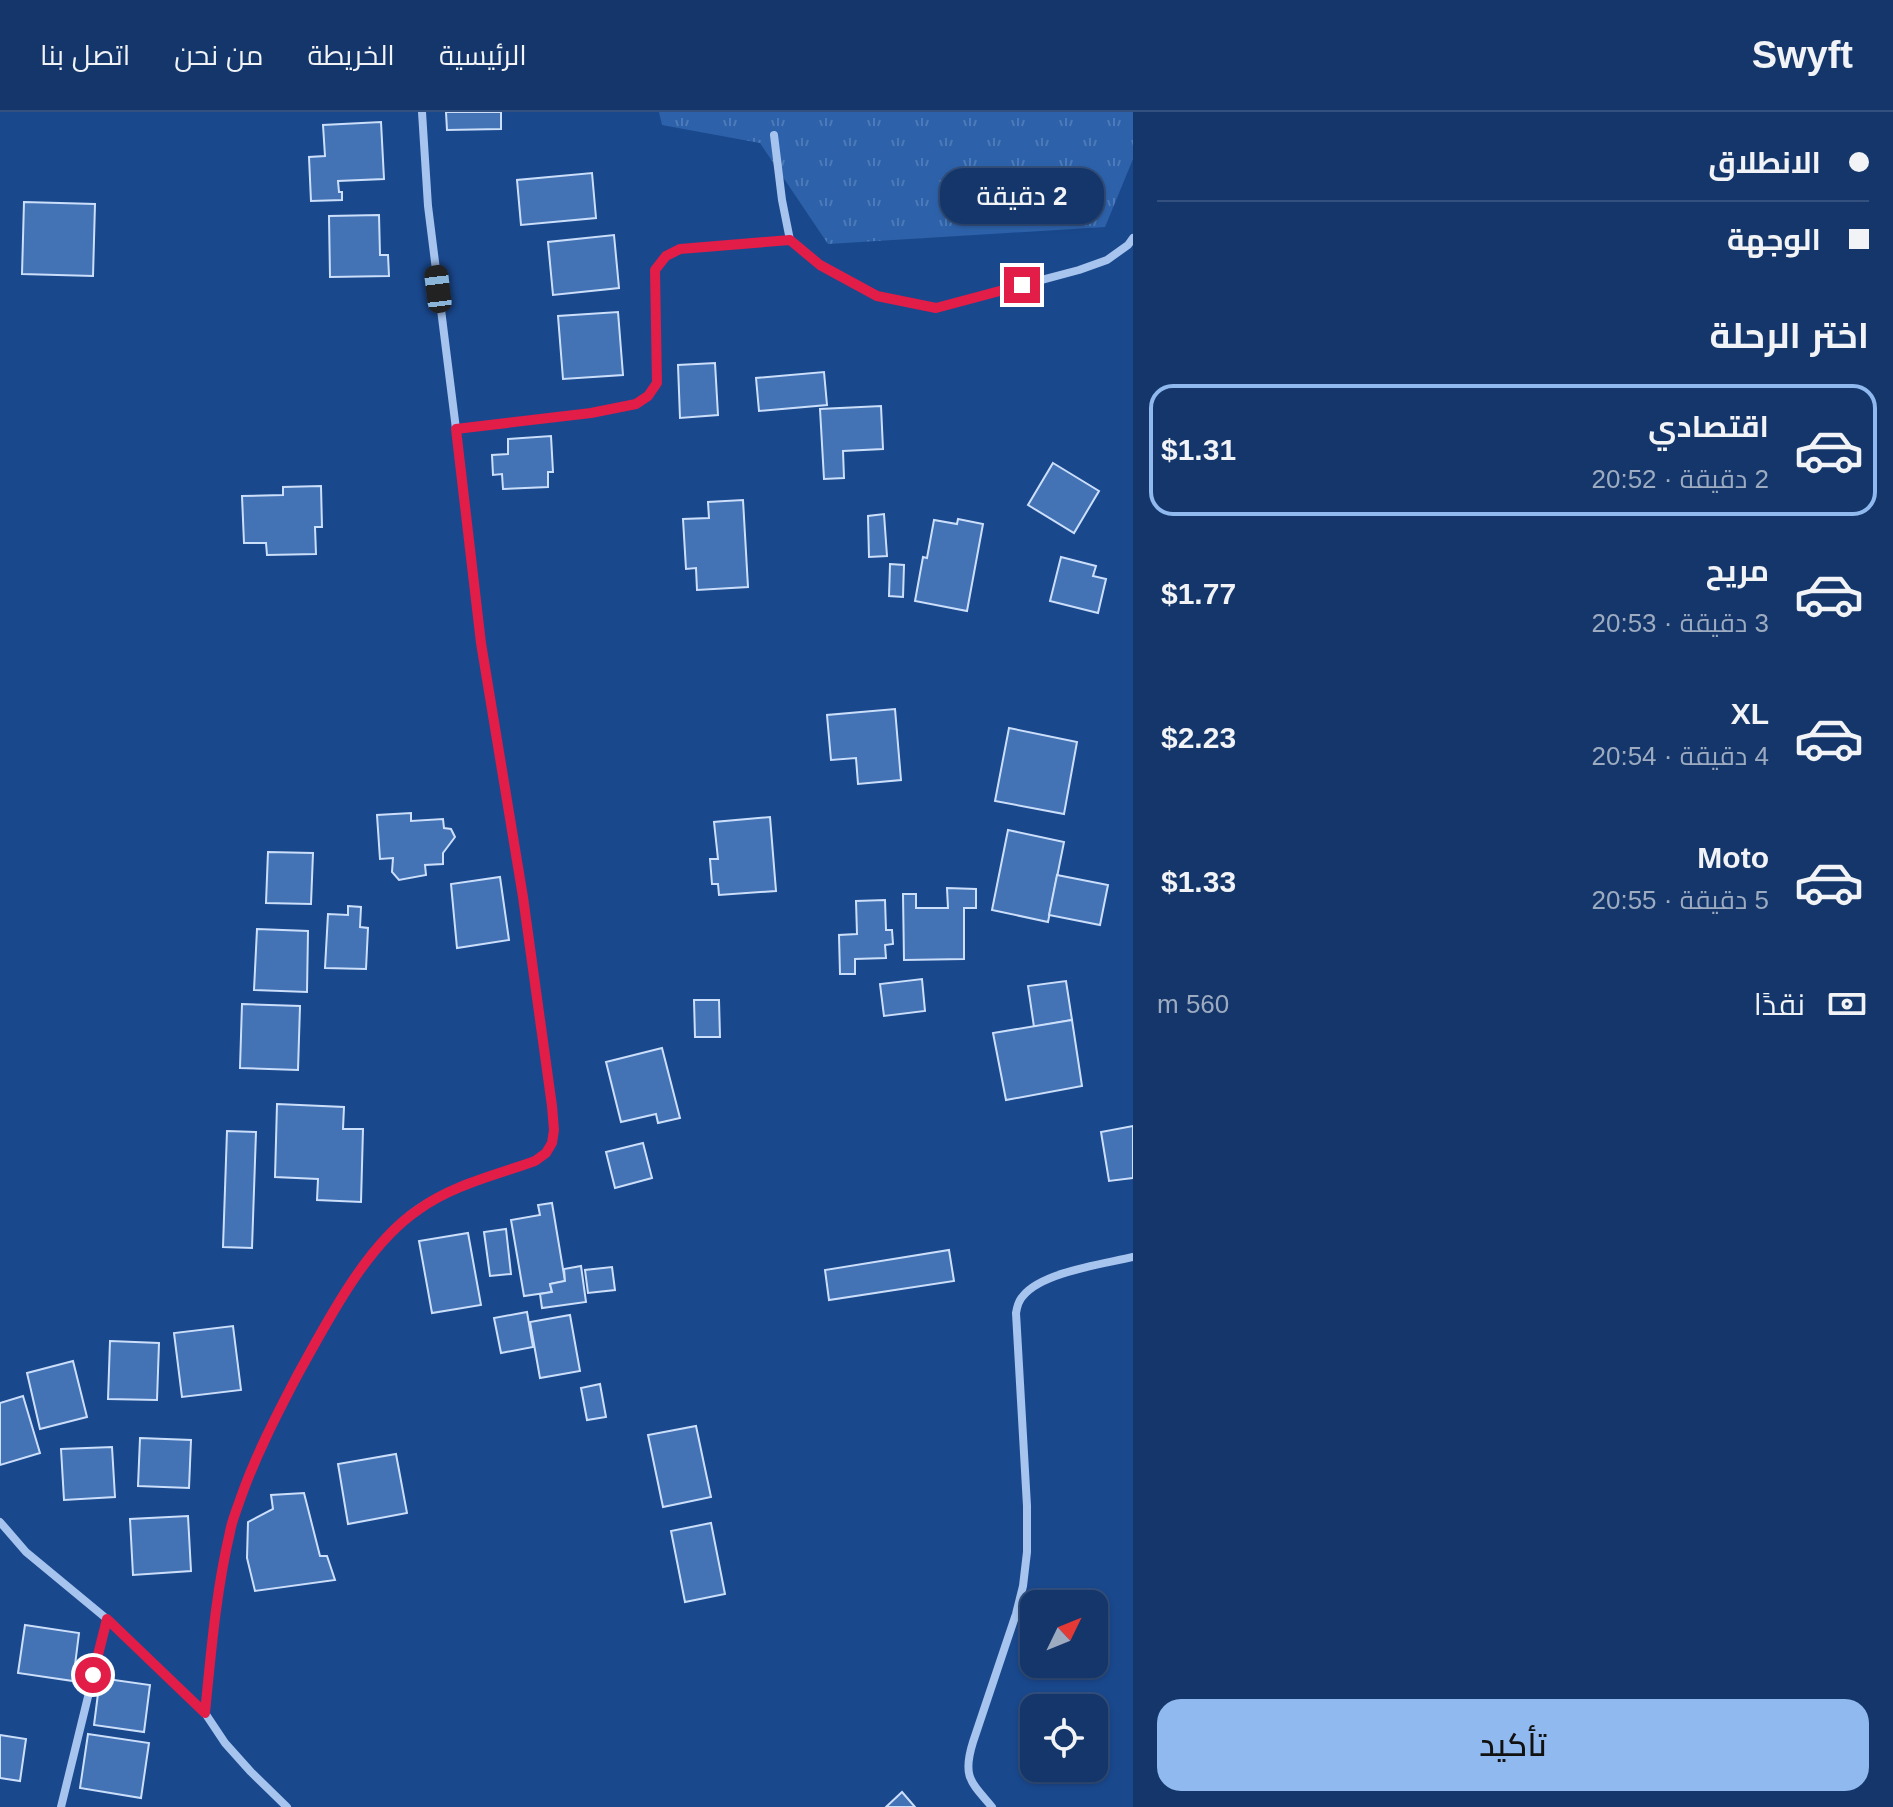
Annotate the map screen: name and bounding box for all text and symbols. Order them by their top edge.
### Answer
text: Swyft [1752,34,1853,76]
text: اتصل بنا [40,40,130,71]
text: من نحن [174,40,263,71]
text: الخريطة [307,40,395,71]
text: الرئيسية [439,40,527,71]
text: الانطلاق [1708,146,1821,179]
callout: 2 دقيقة [940,169,1104,225]
text: 2 دقيقة [977,181,1067,211]
text: الوجهة [1727,223,1821,256]
car [423,264,453,314]
route end [1004,267,1040,303]
text: اختر الرحلة [1709,315,1869,356]
text: اقتصادي [1648,410,1769,443]
icon: car [1793,414,1865,486]
text: $1.31 [1161,433,1236,466]
text: 2 دقيقة · 20:52 [1591,464,1769,494]
text: مريح [1706,554,1769,587]
icon: car [1793,558,1865,630]
text: $1.77 [1161,577,1236,610]
text: 3 دقيقة · 20:53 [1591,608,1769,638]
text: XL [1731,697,1769,730]
icon: car [1793,702,1865,774]
text: $2.23 [1161,721,1236,754]
text: 4 دقيقة · 20:54 [1591,741,1769,771]
text: Moto [1697,841,1769,874]
icon: car [1793,846,1865,918]
text: $1.33 [1161,865,1236,898]
text: 5 دقيقة · 20:55 [1591,885,1769,915]
icon: cash [1825,982,1869,1026]
text: نقدًا [1754,988,1805,1021]
text: 560 m [1157,989,1229,1019]
north arrow [1020,1590,1108,1678]
map controls [1020,1590,1108,1782]
route start [75,1657,111,1693]
button: locate [1020,1694,1108,1782]
button: تأكيد [1157,1699,1869,1791]

